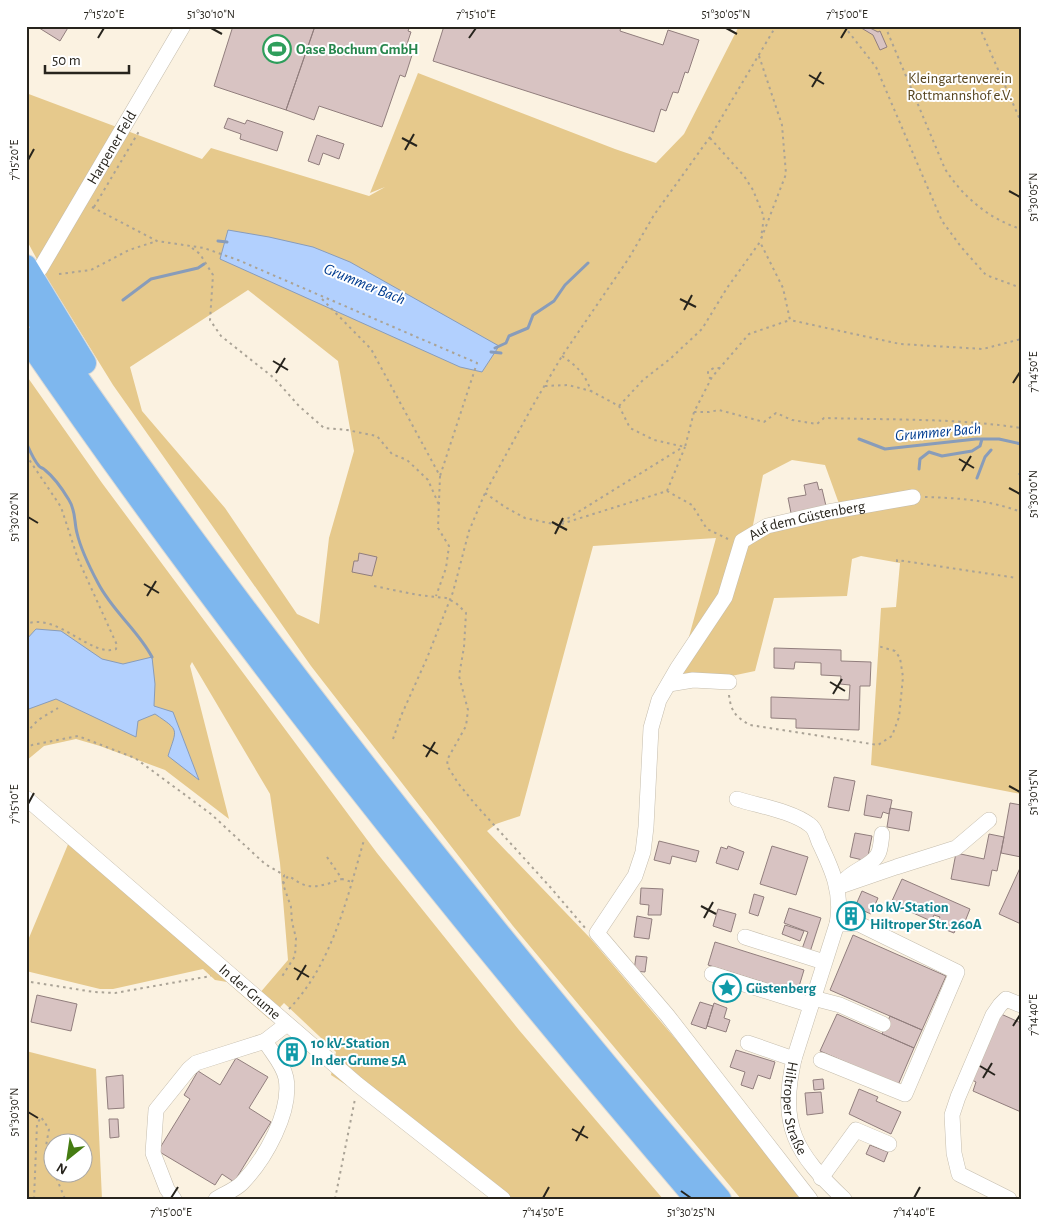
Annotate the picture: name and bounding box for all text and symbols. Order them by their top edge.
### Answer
text: 7°15'20"E [84,8,125,20]
text: 51°30'10"N [187,8,235,20]
text: 7°15'10"E [456,8,496,20]
text: 51°30'05"N [702,8,750,20]
text: 7°15'00"E [826,8,868,20]
sports icon: Oase Bochum GmbH [262,34,292,64]
scale bar [45,42,129,74]
place label: Oase Bochum GmbH [296,42,419,57]
text: 50 m [52,53,81,68]
park label: Kleingartenverein Rottmannshof e.V. [907,71,1013,103]
street label: Harpener Feld [85,108,139,187]
text: 7°15'20"E [8,139,20,180]
text: 51°30'05"N [1027,173,1039,221]
water label: Grummer Bach [322,260,408,307]
text: 7°14'50"E [1027,351,1039,392]
water label: Grummer Bach [894,420,982,444]
text: 51°30'10"N [1027,470,1039,518]
text: 51°30'20"N [8,492,20,542]
street label: Auf dem Güstenberg [746,498,867,543]
text: 51°30'15"N [1027,769,1039,815]
text: 7°15'10"E [8,784,20,824]
place label: 10 kV-Station Hiltroper Str. 260A [870,900,982,932]
building icon: 10 kV-Station Hiltroper Str. 260A [836,901,866,931]
street label: In der Grume [216,961,283,1023]
place icon: Güstenberg [712,973,742,1003]
place label: Güstenberg [746,981,816,996]
text: 7°14'40"E [1027,994,1039,1036]
place label: 10 kV-Station In der Grume 5A [311,1036,407,1068]
building icon: 10 kV-Station In der Grume 5A [277,1037,307,1067]
street label: Hiltroper Straße [781,1060,810,1158]
text: 51°30'30"N [8,1088,20,1136]
north arrow [42,1132,92,1182]
text: N [54,1160,70,1177]
text: 7°15'00"E [150,1206,192,1218]
text: 7°14'50"E [523,1206,564,1218]
text: 51°30'25"N [667,1206,715,1218]
text: 7°14'40"E [893,1206,935,1218]

